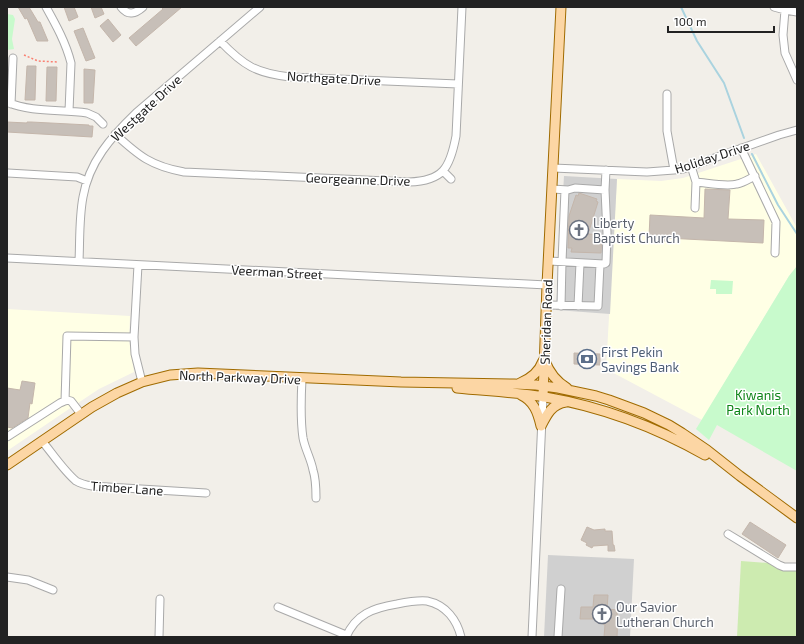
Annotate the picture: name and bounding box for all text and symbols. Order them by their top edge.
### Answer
scale bar [668,8,774,34]
text: 100 m [674,14,706,28]
street label: Northgate Drive [286,68,382,88]
street label: Westgate Drive [107,71,185,145]
street label: Holiday Drive [672,137,752,177]
street label: Georgeanne Drive [305,169,411,189]
place label: Liberty Baptist Church [593,215,680,246]
church icon: Liberty Baptist Church [568,219,590,241]
street label: Veerman Street [231,262,323,282]
street label: Sheridan Road [537,279,555,365]
place label: First Pekin Savings Bank [601,344,680,375]
bank icon: First Pekin Savings Bank [576,348,598,370]
street label: North Parkway Drive [179,367,301,387]
park label: Kiwanis Park North [726,387,790,418]
street label: Timber Lane [90,477,164,499]
place label: Our Savior Lutheran Church [616,599,714,630]
church icon: Our Savior Lutheran Church [591,603,613,625]

